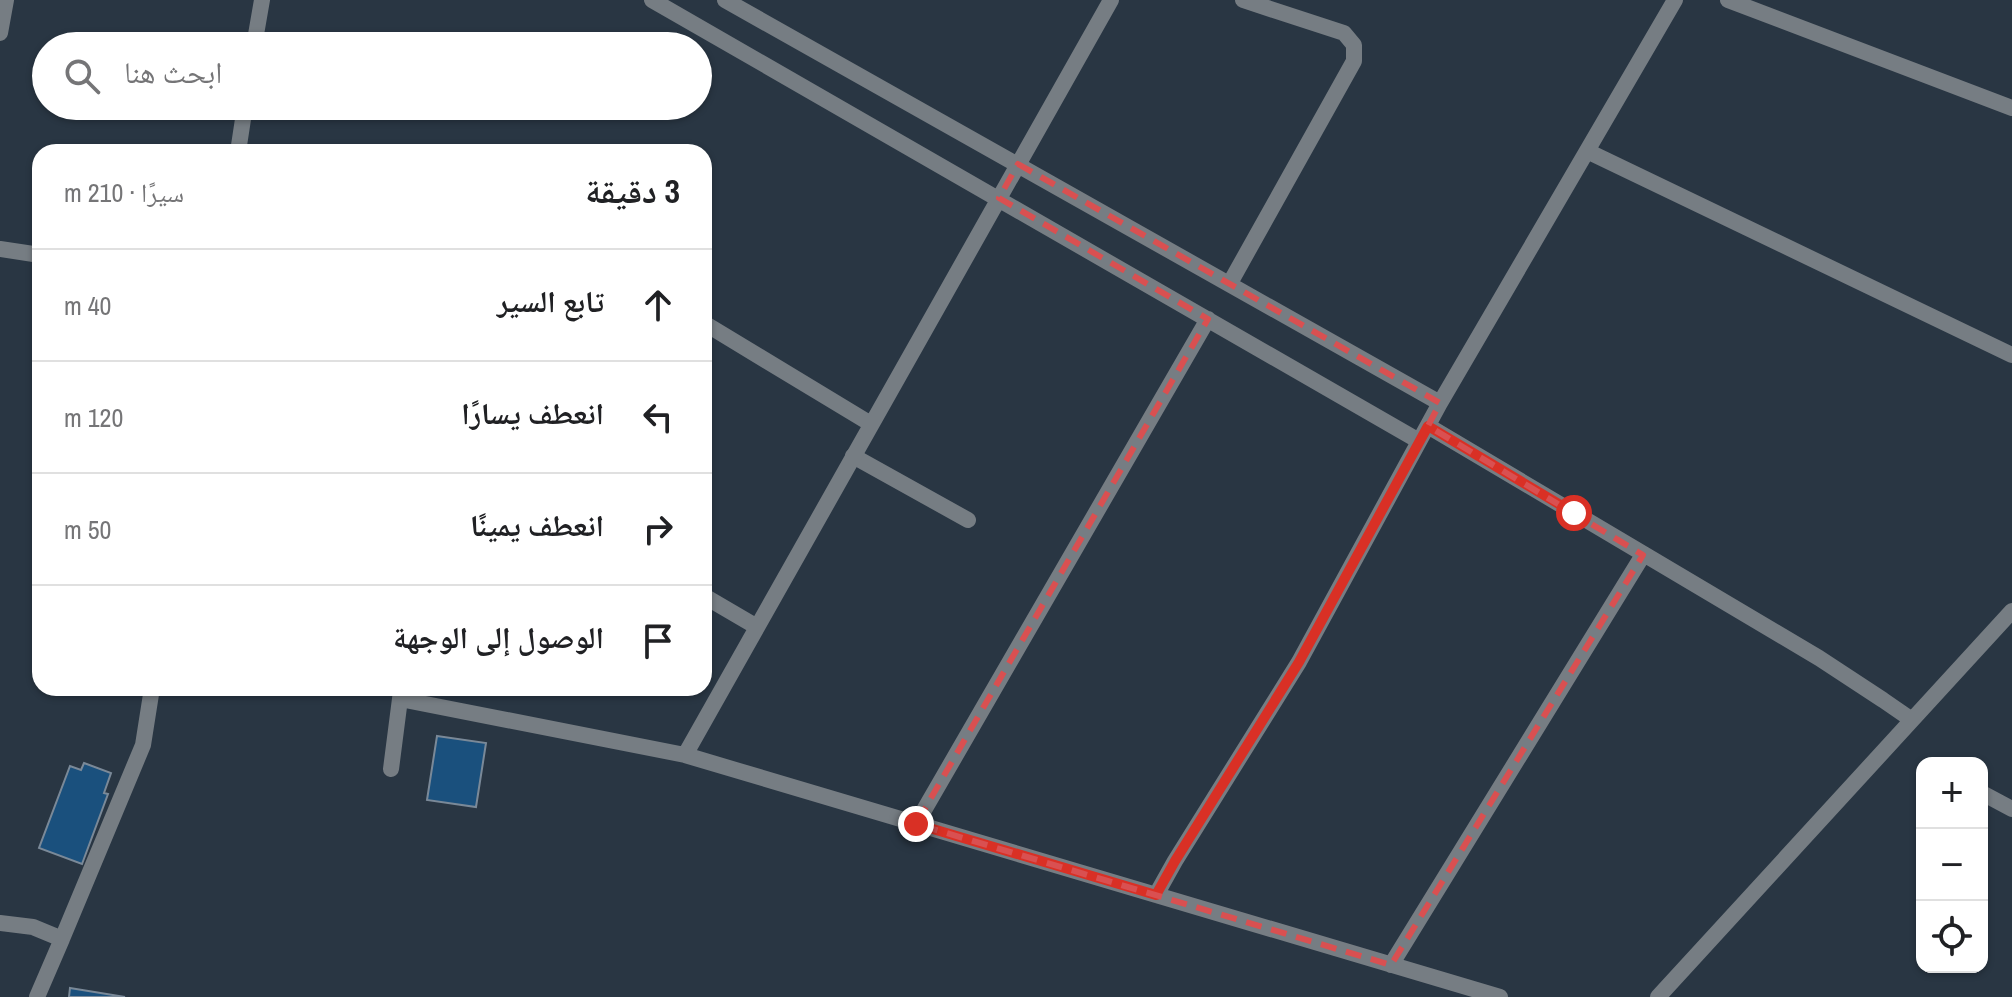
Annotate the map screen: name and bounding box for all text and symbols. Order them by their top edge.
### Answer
search box [32,32,712,120]
text: ابحث هنا [124,52,222,92]
icon: search [60,54,104,98]
text: 3 دقيقة [585,168,680,214]
text: سيرًا · 210 m [64,175,184,210]
text: تابع السير [497,281,604,321]
icon: ahead [636,283,680,327]
text: 40 m [64,288,111,323]
text: انعطف يسارًا [461,393,604,433]
icon: left [636,395,680,439]
text: 120 m [64,400,123,435]
route start [1556,495,1592,531]
text: انعطف يمينًا [470,505,604,545]
icon: right [636,507,680,551]
text: 50 m [64,512,111,547]
text: الوصول إلى الوجهة [393,617,604,657]
icon: arrive [636,619,680,663]
map controls [1916,757,1988,973]
button: + [1916,757,1988,829]
route end [898,806,934,842]
button: − [1916,829,1988,901]
button: locate [1916,901,1988,973]

